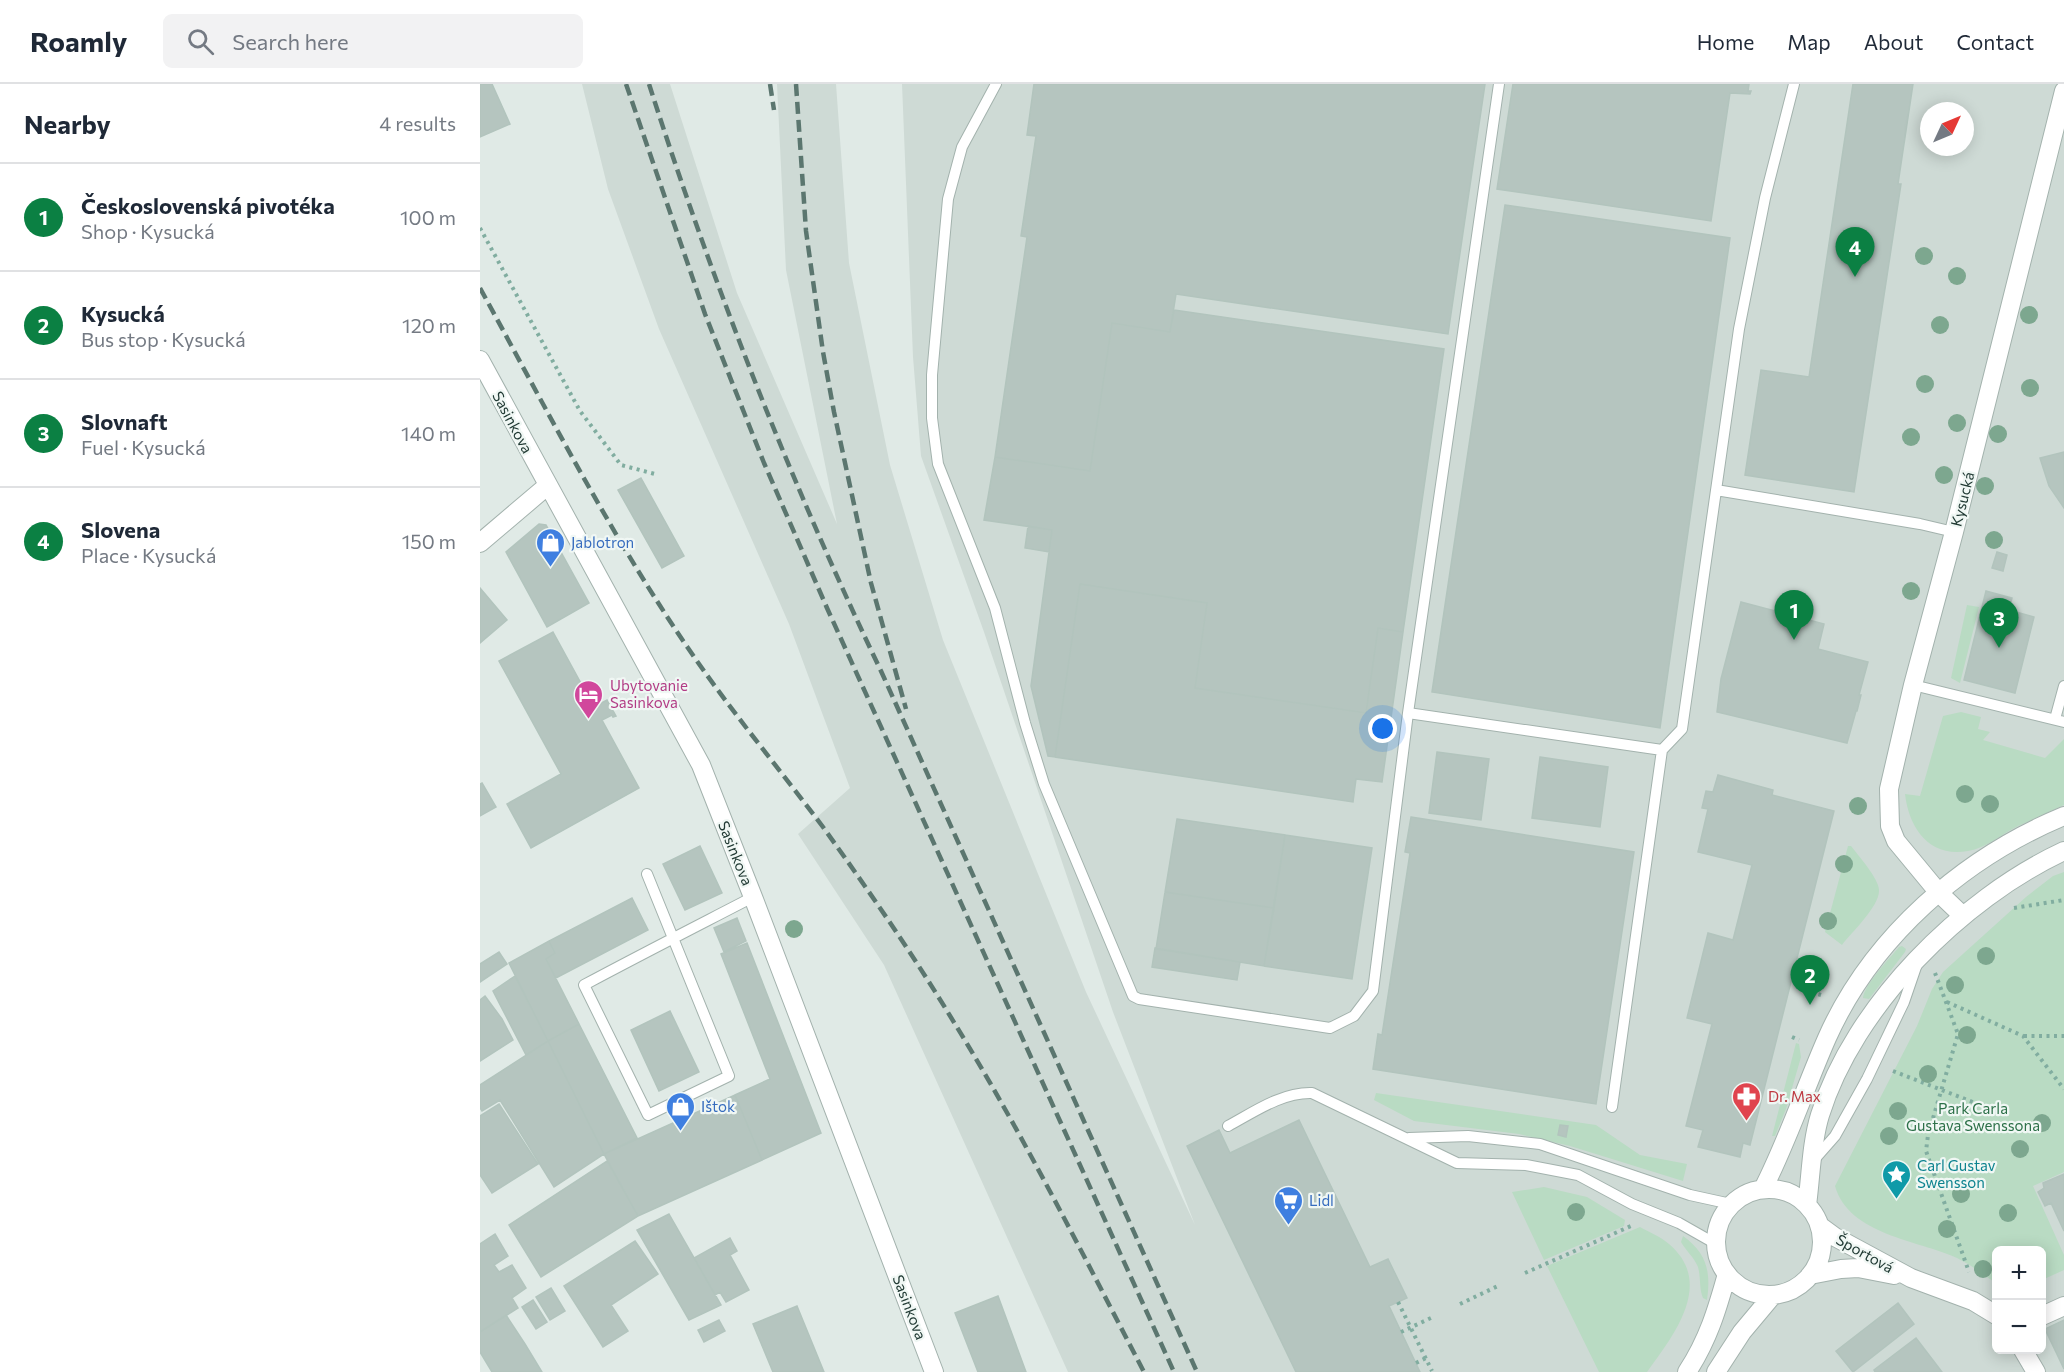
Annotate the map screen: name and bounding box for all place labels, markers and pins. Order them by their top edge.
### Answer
pin: 4 [1836,228,1874,277]
shop icon: Jablotron [534,526,566,568]
place label: Jablotron [571,533,634,551]
pin: 1 [1774,590,1814,640]
pin: 3 [1980,598,2018,648]
place label: Ubytovanie Sasinkova [610,676,688,711]
hotel icon: Ubytovanie Sasinkova [573,678,605,720]
pin: 2 [1790,956,1830,1005]
pharmacy icon: Dr. Max [1731,1080,1763,1122]
place label: Dr. Max [1768,1087,1821,1105]
shop icon: Ištok [664,1090,696,1132]
place label: Ištok [701,1097,735,1115]
place label: Carl Gustav Swensson [1917,1156,1996,1191]
place icon: Carl Gustav Swensson [1880,1158,1912,1200]
supermarket icon: Lidl [1272,1184,1304,1226]
place label: Lidl [1309,1191,1334,1209]

